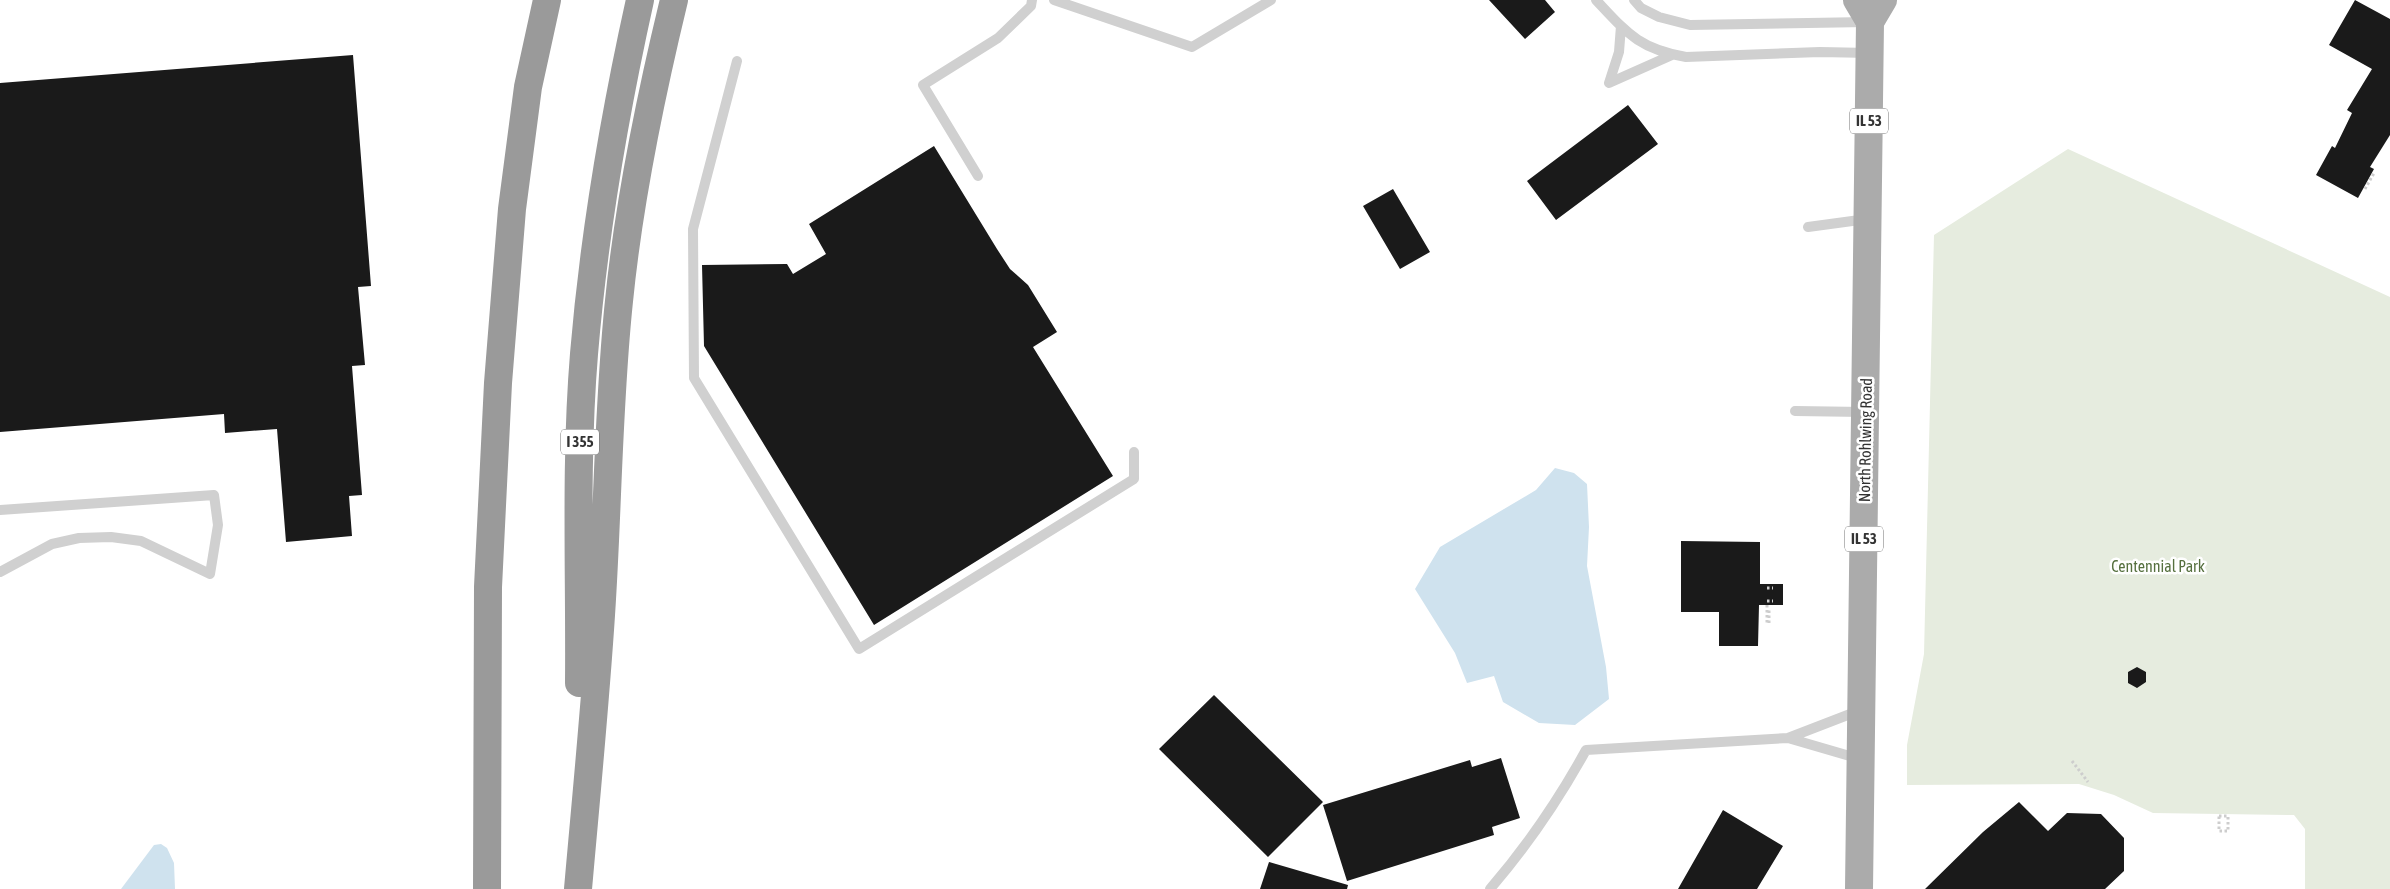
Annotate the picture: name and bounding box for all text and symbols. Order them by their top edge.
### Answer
road number: IL 53 [1850,108,1888,134]
street label: North Rohlwing Road [1855,378,1876,502]
road number: I 355 [561,430,599,454]
road number: IL 53 [1845,526,1883,552]
park label: Centennial Park [2111,557,2205,575]

